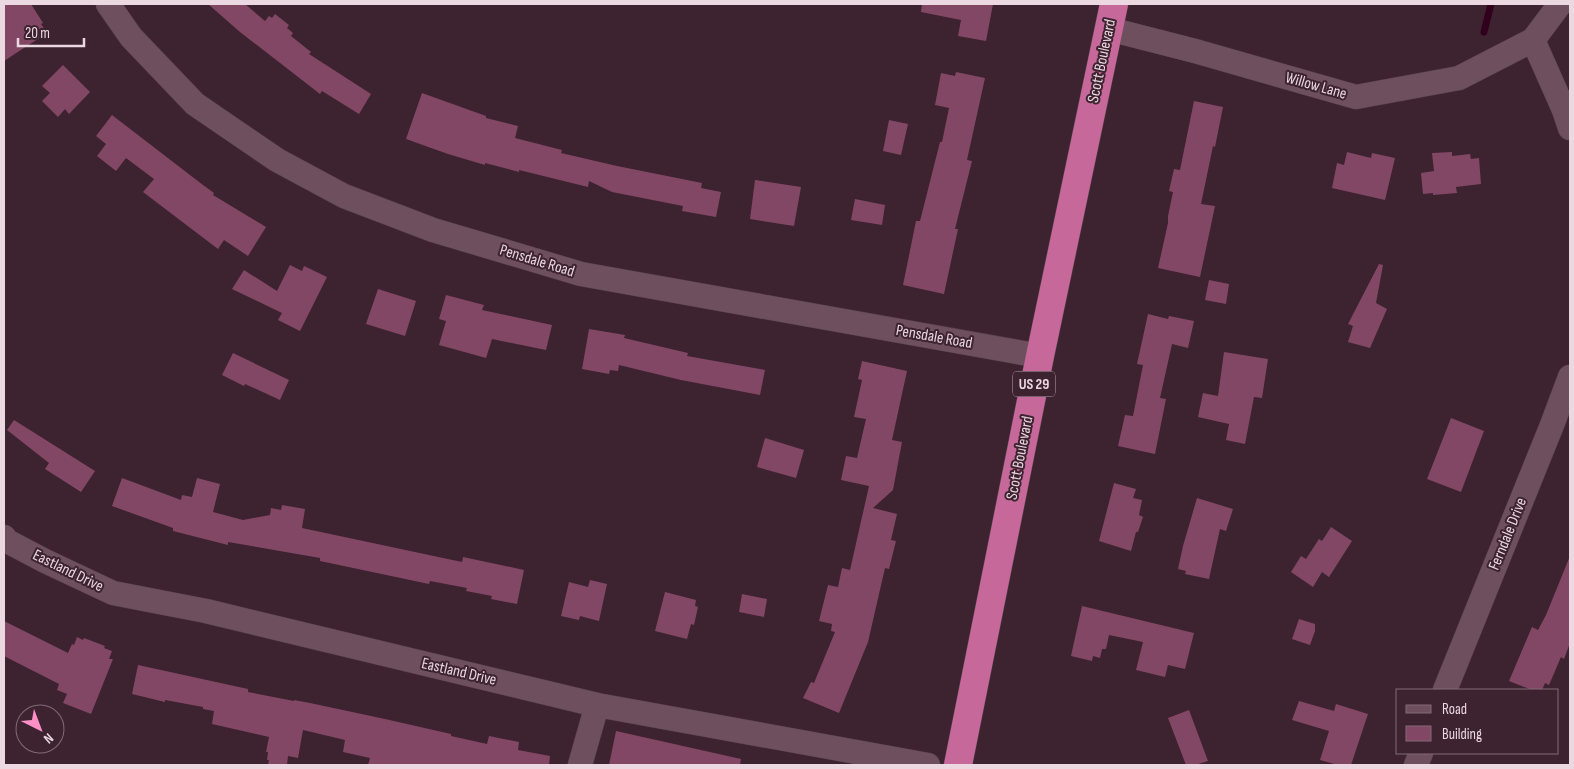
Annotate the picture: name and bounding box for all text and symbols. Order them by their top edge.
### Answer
scale bar [18,15,84,47]
street label: Scott Boulevard [1084,17,1120,105]
text: 20 m [25,24,50,43]
street label: Willow Lane [1283,68,1349,104]
street label: Pensdale Road [497,241,577,281]
street label: Pensdale Road [894,321,974,353]
road number: US 29 [1013,372,1055,396]
street label: Scott Boulevard [1003,414,1037,502]
street label: Ferndale Drive [1485,495,1531,573]
street label: Eastland Drive [30,546,106,596]
street label: Eastland Drive [420,654,498,690]
legend [1396,689,1559,754]
text: Road [1442,700,1467,719]
north arrow [15,704,65,754]
text: Building [1442,725,1482,744]
text: N [40,729,57,747]

